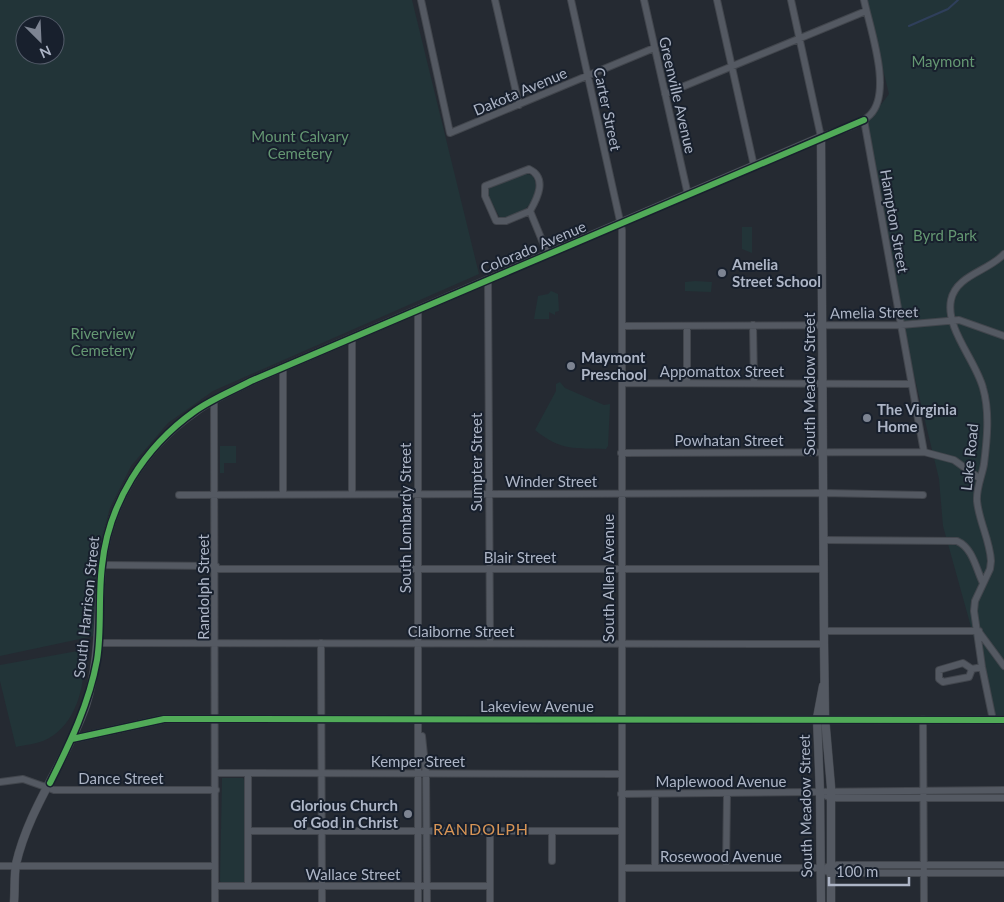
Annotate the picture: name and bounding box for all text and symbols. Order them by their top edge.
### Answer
north arrow [15,15,65,65]
street label: Greenville Avenue [656,35,700,155]
text: N [37,42,54,62]
park label: Maymont [911,52,975,70]
street label: Dakota Avenue [470,63,570,119]
street label: Carter Street [590,66,626,153]
park label: Mount Calvary Cemetery [251,127,349,162]
street label: Hampton Street [877,168,913,275]
street label: Colorado Avenue [477,217,589,277]
park label: Byrd Park [913,226,977,244]
place label: Amelia Street School [731,255,821,290]
marker: Amelia Street School [716,267,728,279]
street label: Amelia Street [830,302,919,322]
street label: South Meadow Street [800,312,818,456]
park label: Riverview Cemetery [71,324,136,359]
place label: Maymont Preschool [581,348,647,383]
marker: Maymont Preschool [565,360,577,372]
street label: Appomattox Street [660,362,785,380]
place label: The Virginia Home [877,400,957,435]
street label: Sumpter Street [467,412,485,511]
marker: The Virginia Home [861,412,873,424]
street label: Lake Road [957,423,981,491]
street label: Powhatan Street [674,431,784,449]
street label: South Lombardy Street [396,442,414,593]
street label: Winder Street [505,472,598,490]
street label: South Allen Avenue [599,514,617,642]
street label: Randolph Street [194,534,212,640]
street label: South Harrison Street [70,535,102,679]
street label: Blair Street [484,548,557,566]
street label: Claiborne Street [408,622,515,640]
street label: Lakeview Avenue [480,697,594,715]
street label: South Meadow Street [795,734,815,878]
street label: Kemper Street [371,752,466,770]
street label: Dance Street [78,769,164,787]
street label: Maplewood Avenue [655,772,787,790]
place label: Glorious Church of God in Christ [290,796,398,831]
marker: Glorious Church of God in Christ [402,808,414,820]
district label: RANDOLPH [433,819,529,838]
street label: Rosewood Avenue [660,847,782,865]
scale bar [829,854,909,886]
text: 100 m [836,862,878,880]
street label: Wallace Street [306,865,401,883]

